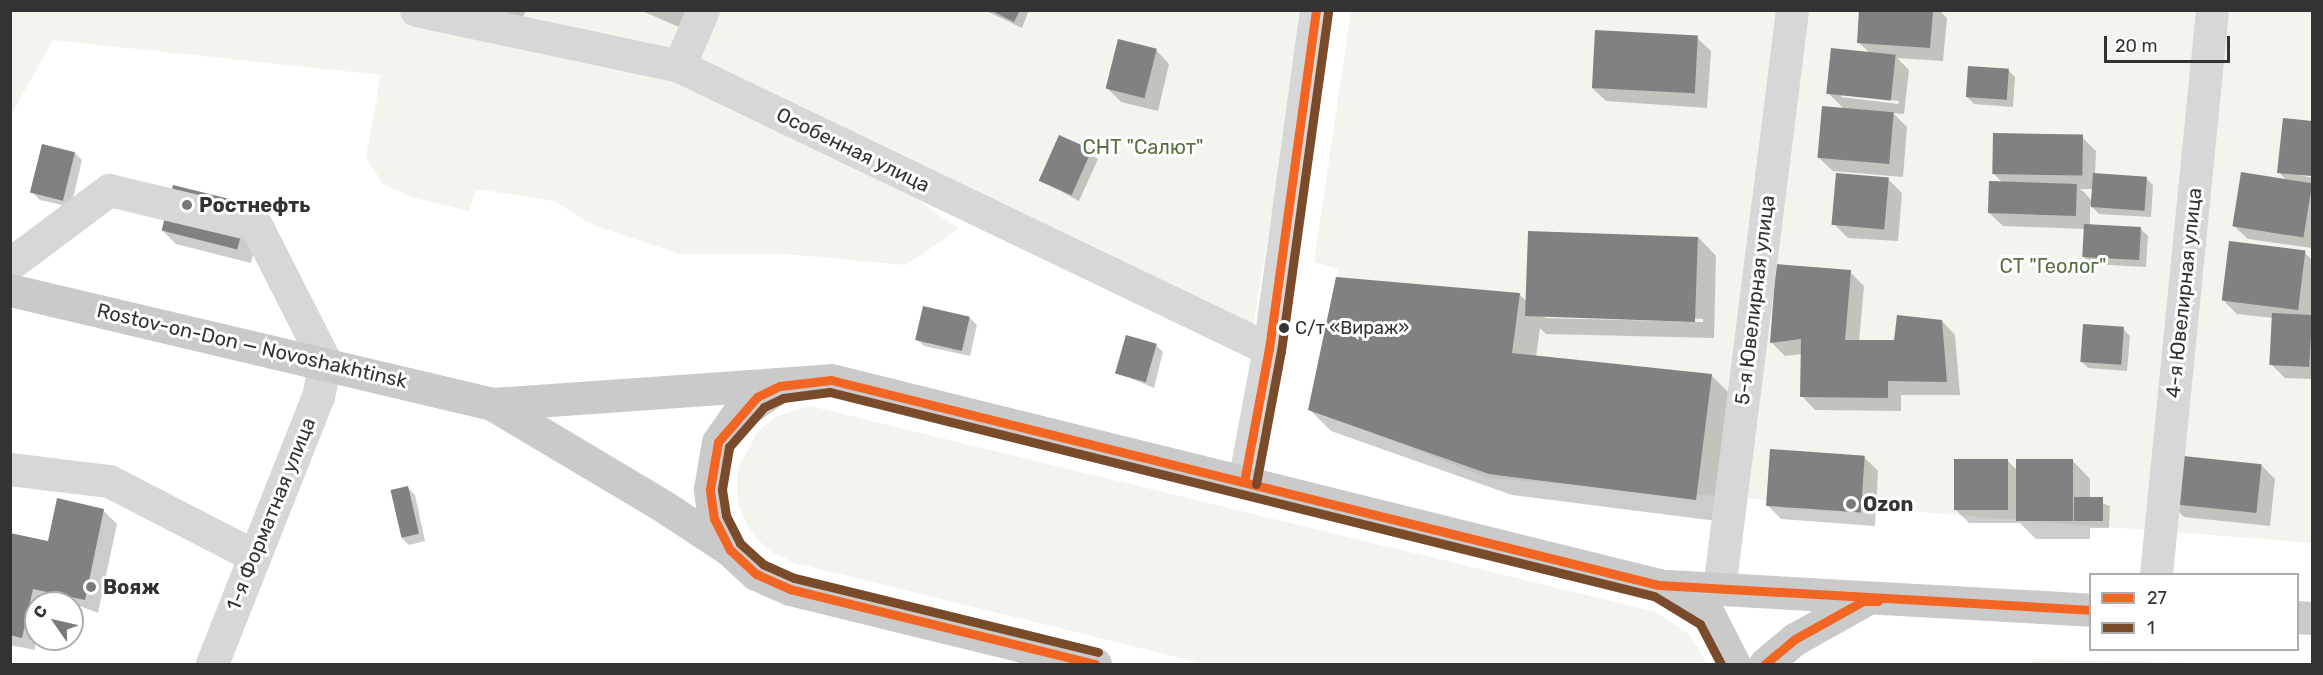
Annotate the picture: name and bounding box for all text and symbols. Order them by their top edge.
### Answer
scale bar [2107,24,2233,62]
text: 20 m [2115,35,2157,57]
street label: Особенная улица [772,102,934,198]
park label: СНТ "Салют" [1082,135,1204,159]
street label: 4-я Ювелирная улица [2161,187,2207,399]
place label: Ростнефть [199,193,310,217]
street label: 5-я Ювелирная улица [1730,194,1780,406]
marker: Ростнефть [180,198,194,212]
park label: СТ "Геолог" [2000,254,2106,278]
street label: Rostov-on-Don — Novoshakhtinsk [94,299,410,393]
place label: С/т «Вираж» [1295,317,1409,339]
marker: С/т «Вираж» [1278,322,1290,334]
street label: 1-я Форматная улица [221,414,321,614]
place label: Ozon [1863,492,1913,516]
marker: Ozon [1844,497,1858,511]
legend [2089,573,2299,651]
place label: Вояж [103,575,160,599]
marker: Вояж [84,580,98,594]
text: 27 [2147,587,2167,609]
north arrow [24,591,84,651]
text: С [29,602,51,622]
text: 1 [2147,617,2155,639]

